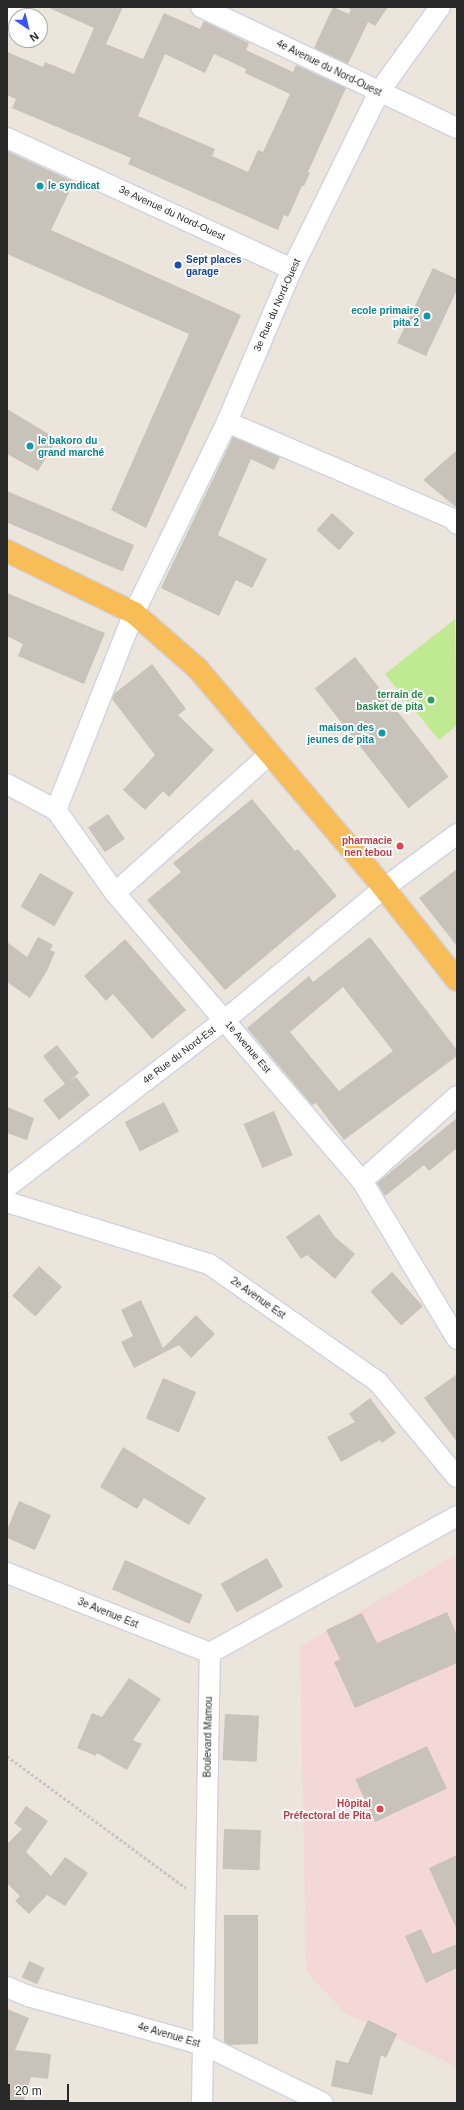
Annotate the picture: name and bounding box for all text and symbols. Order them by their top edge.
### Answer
north arrow [8,8,48,48]
text: N [28,30,41,44]
street label: 4e Avenue du Nord-Ouest [274,37,384,99]
place label: le syndicat [48,180,100,192]
marker: le syndicat [35,181,45,191]
street label: 3e Avenue du Nord-Ouest [117,183,227,243]
place label: Sept places garage [186,253,242,276]
street label: 3e Rue du Nord-Ouest [251,257,303,353]
marker: Sept places garage [173,260,183,270]
place label: ecole primaire pita 2 [351,304,419,328]
marker: ecole primaire pita 2 [422,311,432,321]
place label: le bakoro du grand marché [38,434,104,458]
marker: le bakoro du grand marché [25,441,35,451]
place label: terrain de basket de pita [356,688,423,712]
marker: terrain de basket de pita [426,695,436,705]
place label: maison des jeunes de pita [307,721,374,744]
marker: maison des jeunes de pita [377,728,387,738]
place label: pharmacie nen tebou [342,834,392,858]
marker: pharmacie nen tebou [395,841,405,851]
street label: 1e Avenue Est [223,1018,273,1076]
street label: 4e Rue du Nord-Est [140,1024,218,1086]
street label: 2e Avenue Est [228,1274,288,1322]
street label: 3e Avenue Est [76,1595,140,1631]
street label: Boulevard Mamou [201,1696,215,1778]
place label: Hôpital Préfectoral de Pita [283,1797,371,1820]
marker: Hôpital Préfectoral de Pita [374,1803,386,1815]
street label: 4e Avenue Est [136,2020,202,2050]
scale bar [10,2076,71,2102]
text: 20 m [15,2084,42,2098]

